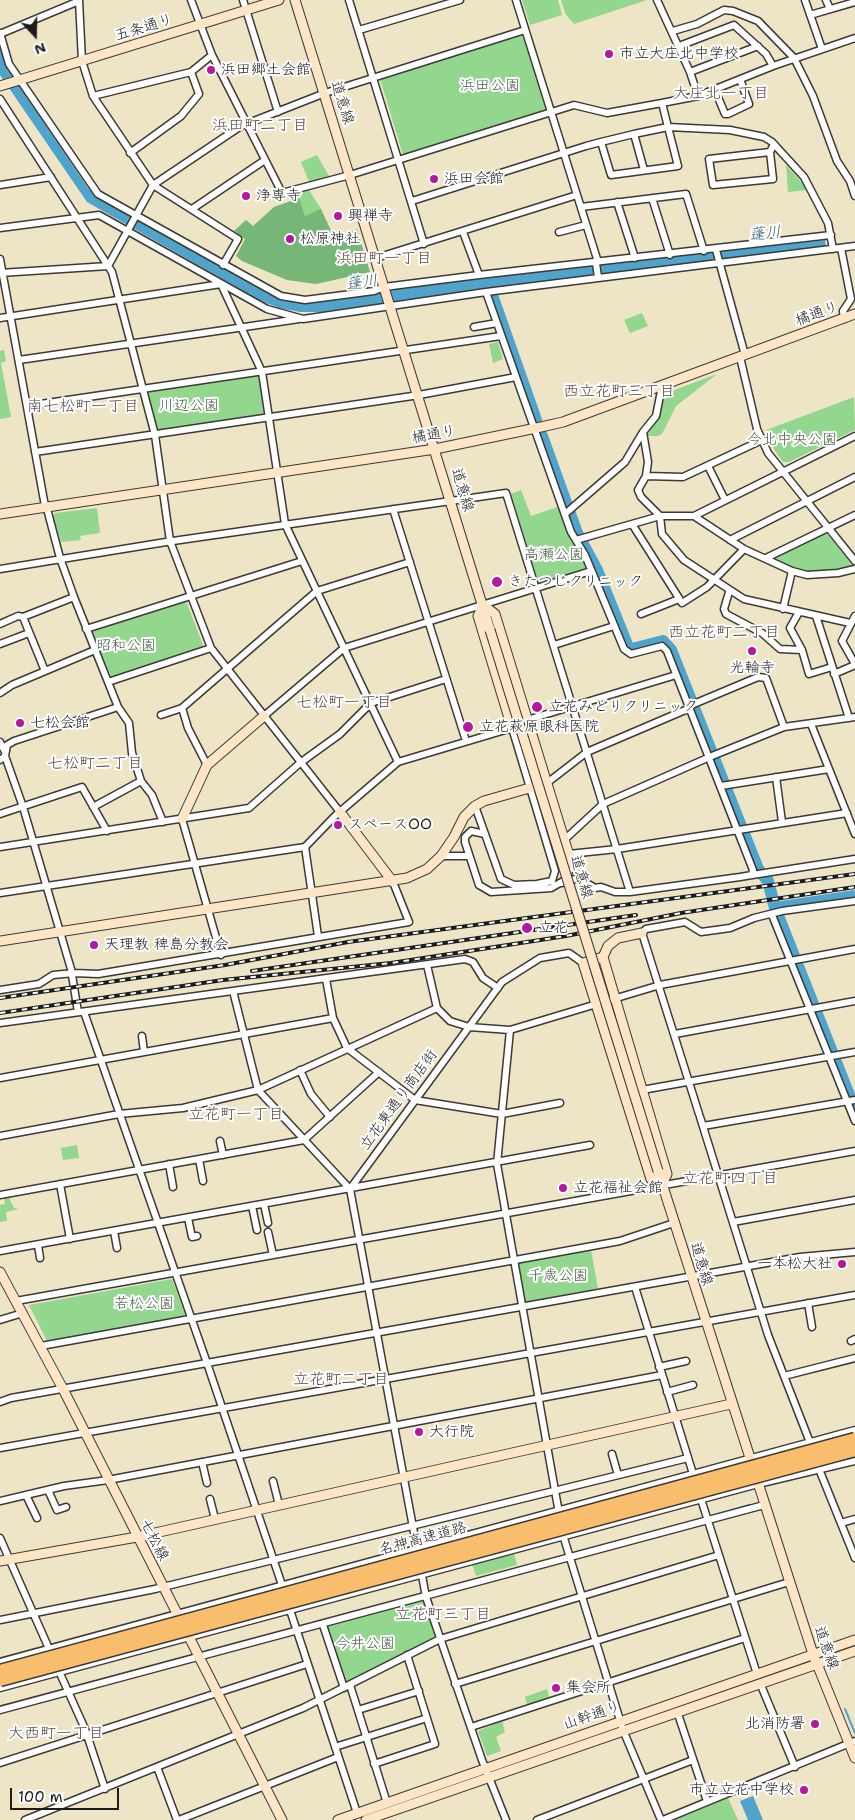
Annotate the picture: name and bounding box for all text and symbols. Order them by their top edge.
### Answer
north arrow [10,10,60,60]
street label: 五条通り [113,11,175,45]
text: N [32,39,49,59]
place label: 市立大庄北中学校 [619,45,739,63]
marker: 市立大庄北中学校 [603,48,615,60]
place label: 浜田郷土会館 [221,61,311,79]
marker: 浜田郷土会館 [205,64,217,76]
park label: 浜田公園 [460,77,520,95]
street label: 道意線 [326,79,358,127]
district label: 大庄北一丁目 [673,84,769,104]
district label: 浜田町二丁目 [212,116,308,136]
place label: 浜田会館 [444,170,504,188]
marker: 浜田会館 [428,173,440,185]
place label: 浄専寺 [256,187,301,205]
marker: 浄専寺 [240,190,252,202]
place label: 興禅寺 [348,207,393,225]
marker: 興禅寺 [332,210,344,222]
water label: 蓬川 [748,223,782,245]
place label: 松原神社 [300,230,360,248]
marker: 松原神社 [284,233,296,245]
district label: 浜田町一丁目 [336,249,432,269]
water label: 蓬川 [345,271,379,295]
street label: 橘通り [793,298,841,330]
district label: 西立花町三丁目 [563,382,675,402]
district label: 南七松町一丁目 [27,397,139,417]
park label: 川辺公園 [159,397,219,415]
street label: 橘通り [410,422,458,448]
park label: 今北中央公園 [747,431,837,449]
street label: 道意線 [447,466,477,514]
park label: 高瀬公園 [524,546,584,564]
place label: きたつじクリニック [508,573,643,591]
marker: きたつじクリニック [490,575,504,589]
district label: 西立花町二丁目 [668,623,780,643]
park label: 昭和公園 [96,637,156,655]
marker: 光輪寺 [746,645,758,657]
place label: 光輪寺 [730,659,774,677]
district label: 七松町一丁目 [296,693,392,713]
place label: 立花みどりクリニック [548,698,698,716]
marker: 立花みどりクリニック [530,700,544,714]
place label: 七松会館 [30,714,90,732]
marker: 七松会館 [14,717,26,729]
place label: 立花萩原眼科医院 [479,718,599,736]
marker: 立花萩原眼科医院 [461,720,475,734]
district label: 七松町二丁目 [47,754,143,774]
place label: スペース○○ [348,816,432,834]
marker: スペース○○ [332,819,344,831]
street label: 道意線 [566,853,596,901]
place label: 立花 [538,919,568,937]
marker: 立花 [520,921,534,935]
place label: 天理教 稗島分教会 [104,936,229,954]
marker: 天理教 稗島分教会 [88,939,100,951]
street label: 立花東通り商店街 [356,1046,442,1154]
district label: 立花町一丁目 [188,1105,284,1125]
district label: 立花町四丁目 [682,1169,778,1189]
place label: 立花福祉会館 [573,1179,663,1197]
marker: 立花福祉会館 [557,1182,569,1194]
street label: 道意線 [686,1240,716,1288]
place label: 一本松大社 [757,1255,832,1273]
marker: 一本松大社 [836,1258,848,1270]
park label: 千歳公園 [528,1267,588,1285]
park label: 若松公園 [114,1295,174,1313]
district label: 立花町二丁目 [293,1370,389,1390]
place label: 大行院 [429,1423,474,1441]
marker: 大行院 [413,1426,425,1438]
street label: 七松線 [136,1516,172,1564]
street label: 名神高速道路 [377,1519,469,1559]
district label: 立花町三丁目 [395,1605,491,1625]
street label: 道意線 [810,1624,842,1672]
park label: 今井公園 [335,1635,395,1653]
place label: 集会所 [566,1679,611,1697]
marker: 集会所 [550,1682,562,1694]
street label: 山幹通り [561,1698,623,1734]
place label: 北消防署 [745,1715,805,1733]
marker: 北消防署 [809,1718,821,1730]
district label: 大西町一丁目 [8,1724,104,1744]
scale bar [12,1778,121,1810]
place label: 市立立花中学校 [689,1781,794,1799]
marker: 市立立花中学校 [798,1784,810,1796]
text: 100 m [18,1787,63,1807]

